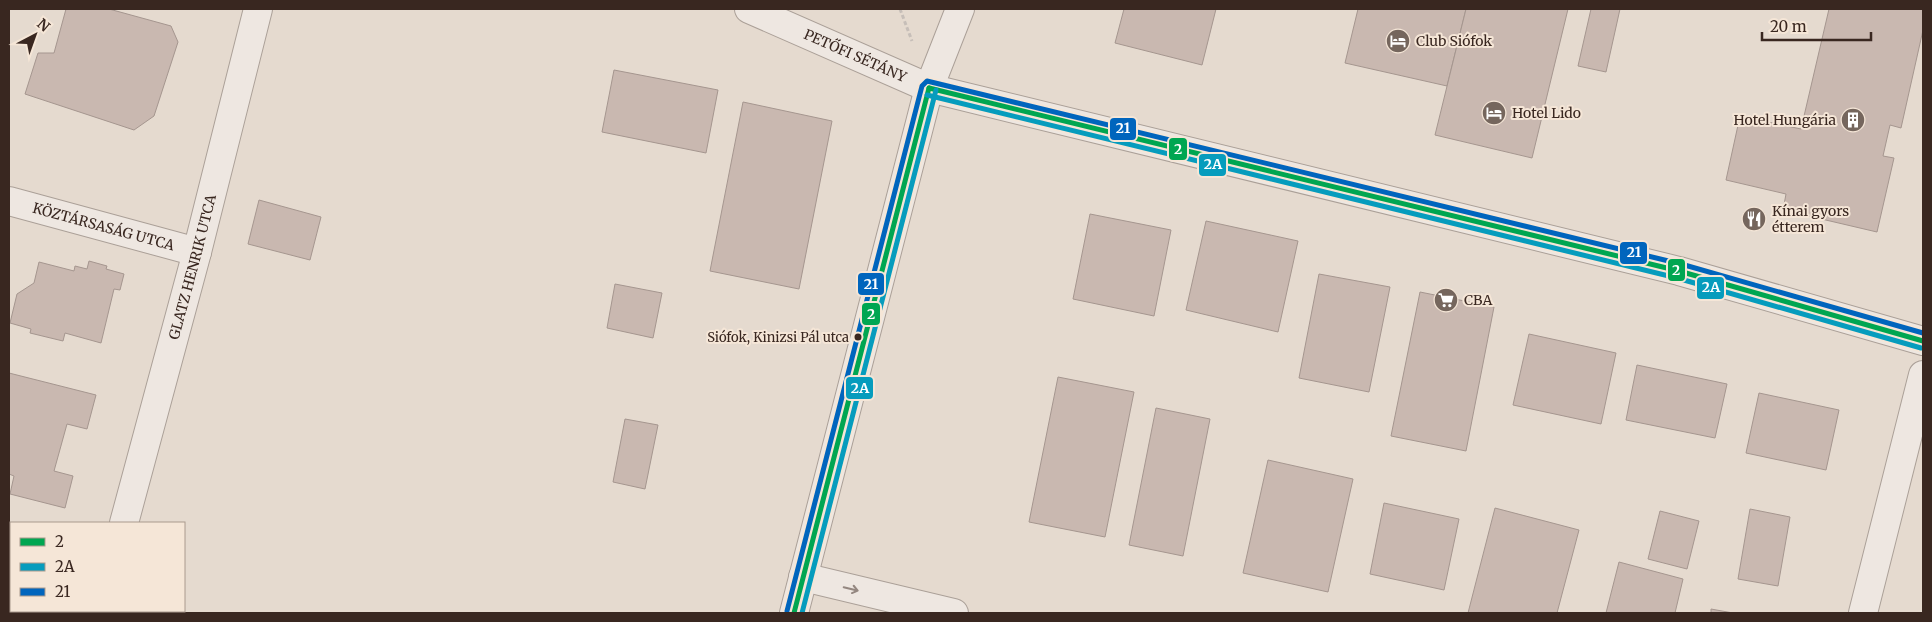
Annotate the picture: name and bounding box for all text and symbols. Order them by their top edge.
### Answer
north arrow [10,10,60,60]
scale bar [1762,10,1871,42]
text: N [33,15,54,36]
text: 20 m [1770,17,1807,36]
street label: PETŐFI SÉTÁNY [801,25,910,86]
hotel icon: Club Siófok [1385,28,1411,54]
place label: Club Siófok [1416,32,1492,50]
hotel icon: Hotel Lido [1481,100,1507,126]
place label: Hotel Lido [1512,104,1581,122]
building icon: Hotel Hungária [1840,107,1866,133]
place label: Hotel Hungária [1734,111,1836,129]
line badge: 21 [1109,117,1137,141]
text: 21 [1116,119,1131,137]
line badge: 2 [1168,137,1188,161]
text: 2 [1174,140,1182,158]
line badge: 2A [1198,153,1227,177]
text: 2A [1204,155,1223,173]
street label: GLATZ HENRIK UTCA [165,192,220,342]
street label: KÖZTÁRSASÁG UTCA [31,199,177,255]
place label: Kínai gyors étterem [1772,202,1849,236]
restaurant icon: Kínai gyors étterem [1741,206,1767,232]
line badge: 21 [1619,241,1648,265]
text: 21 [1627,243,1642,261]
line badge: 2 [1667,258,1686,282]
text: 2 [1672,261,1680,279]
line badge: 21 [857,272,885,296]
text: 21 [864,275,879,293]
line badge: 2A [1696,276,1725,300]
text: 2A [1702,278,1721,296]
supermarket icon: CBA [1433,287,1459,313]
place label: CBA [1464,291,1492,309]
line badge: 2 [861,302,881,326]
text: 2 [867,305,875,323]
place label: Siófok, Kinizsi Pál utca [707,329,849,346]
marker: Siófok, Kinizsi Pál utca [853,332,863,342]
line badge: 2A [845,376,874,400]
text: 2A [851,379,870,397]
legend [10,522,185,612]
text: 2 [55,532,64,551]
text: 2A [55,557,75,576]
text: 21 [55,582,70,601]
one-way arrow [842,585,858,594]

